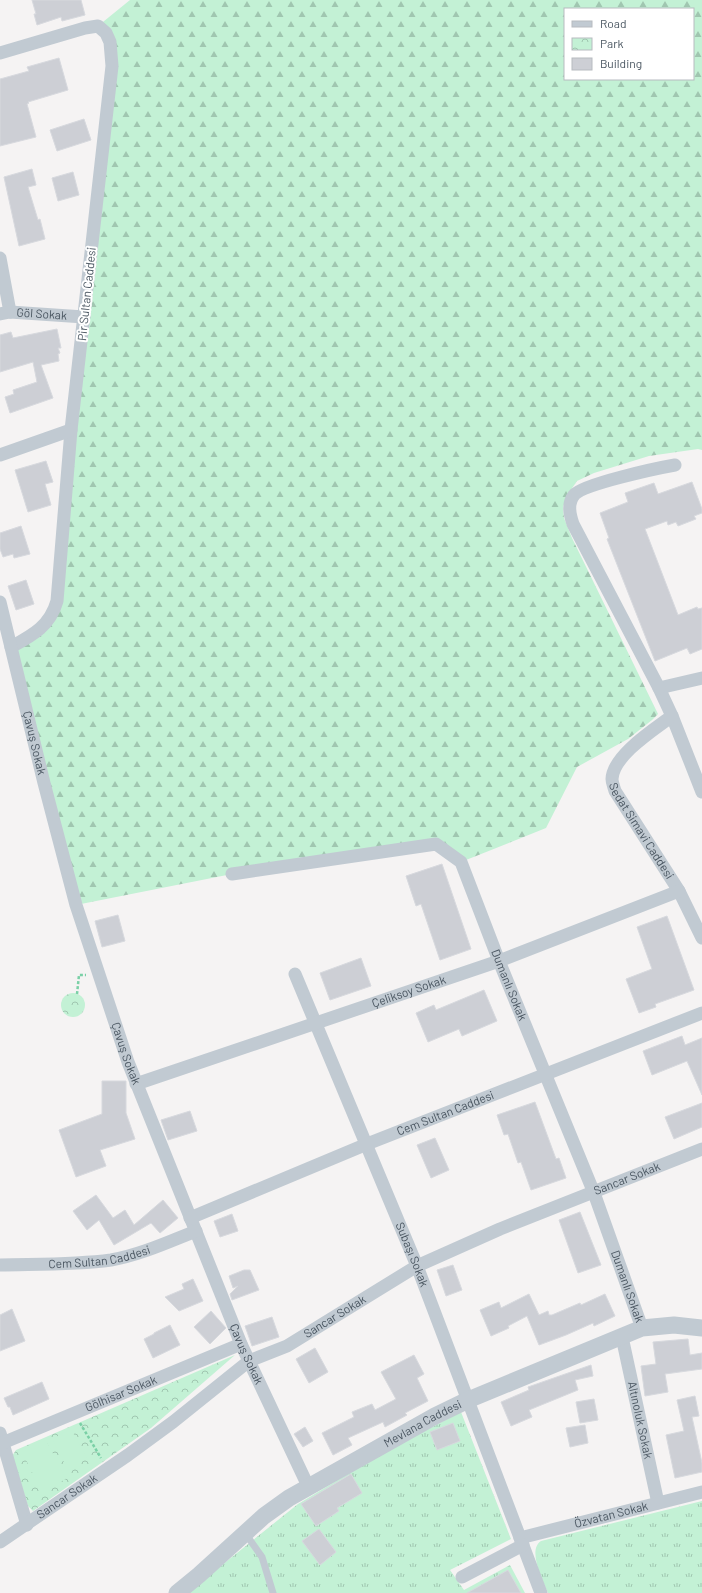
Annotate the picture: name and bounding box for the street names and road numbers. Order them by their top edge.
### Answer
street label: Pir Sultan Caddesi [74,246,98,341]
street label: Göl Sokak [16,304,68,322]
street label: Çavuş Sokak [21,709,50,776]
street label: Sedat Simavi Caddesi [607,780,677,881]
street label: Dumanlı Sokak [489,947,531,1022]
street label: Çeliksoy Sokak [370,972,447,1010]
street label: Çavuş Sokak [109,1020,144,1086]
street label: Cem Sultan Caddesi [394,1087,496,1138]
street label: Sancar Sokak [591,1158,662,1197]
street label: Subaşı Sokak [393,1220,432,1289]
street label: Cem Sultan Caddesi [48,1242,152,1270]
street label: Dumanlı Sokak [609,1248,647,1324]
street label: Sancar Sokak [301,1291,368,1340]
street label: Çavuş Sokak [228,1321,267,1386]
street label: Gölhisar Sokak [83,1372,159,1414]
street label: Altınoluk Sokak [626,1380,656,1460]
street label: Mevlana Caddesi [381,1396,463,1449]
street label: Sancar Sokak [33,1470,99,1521]
street label: Özvatan Sokak [573,1498,649,1530]

